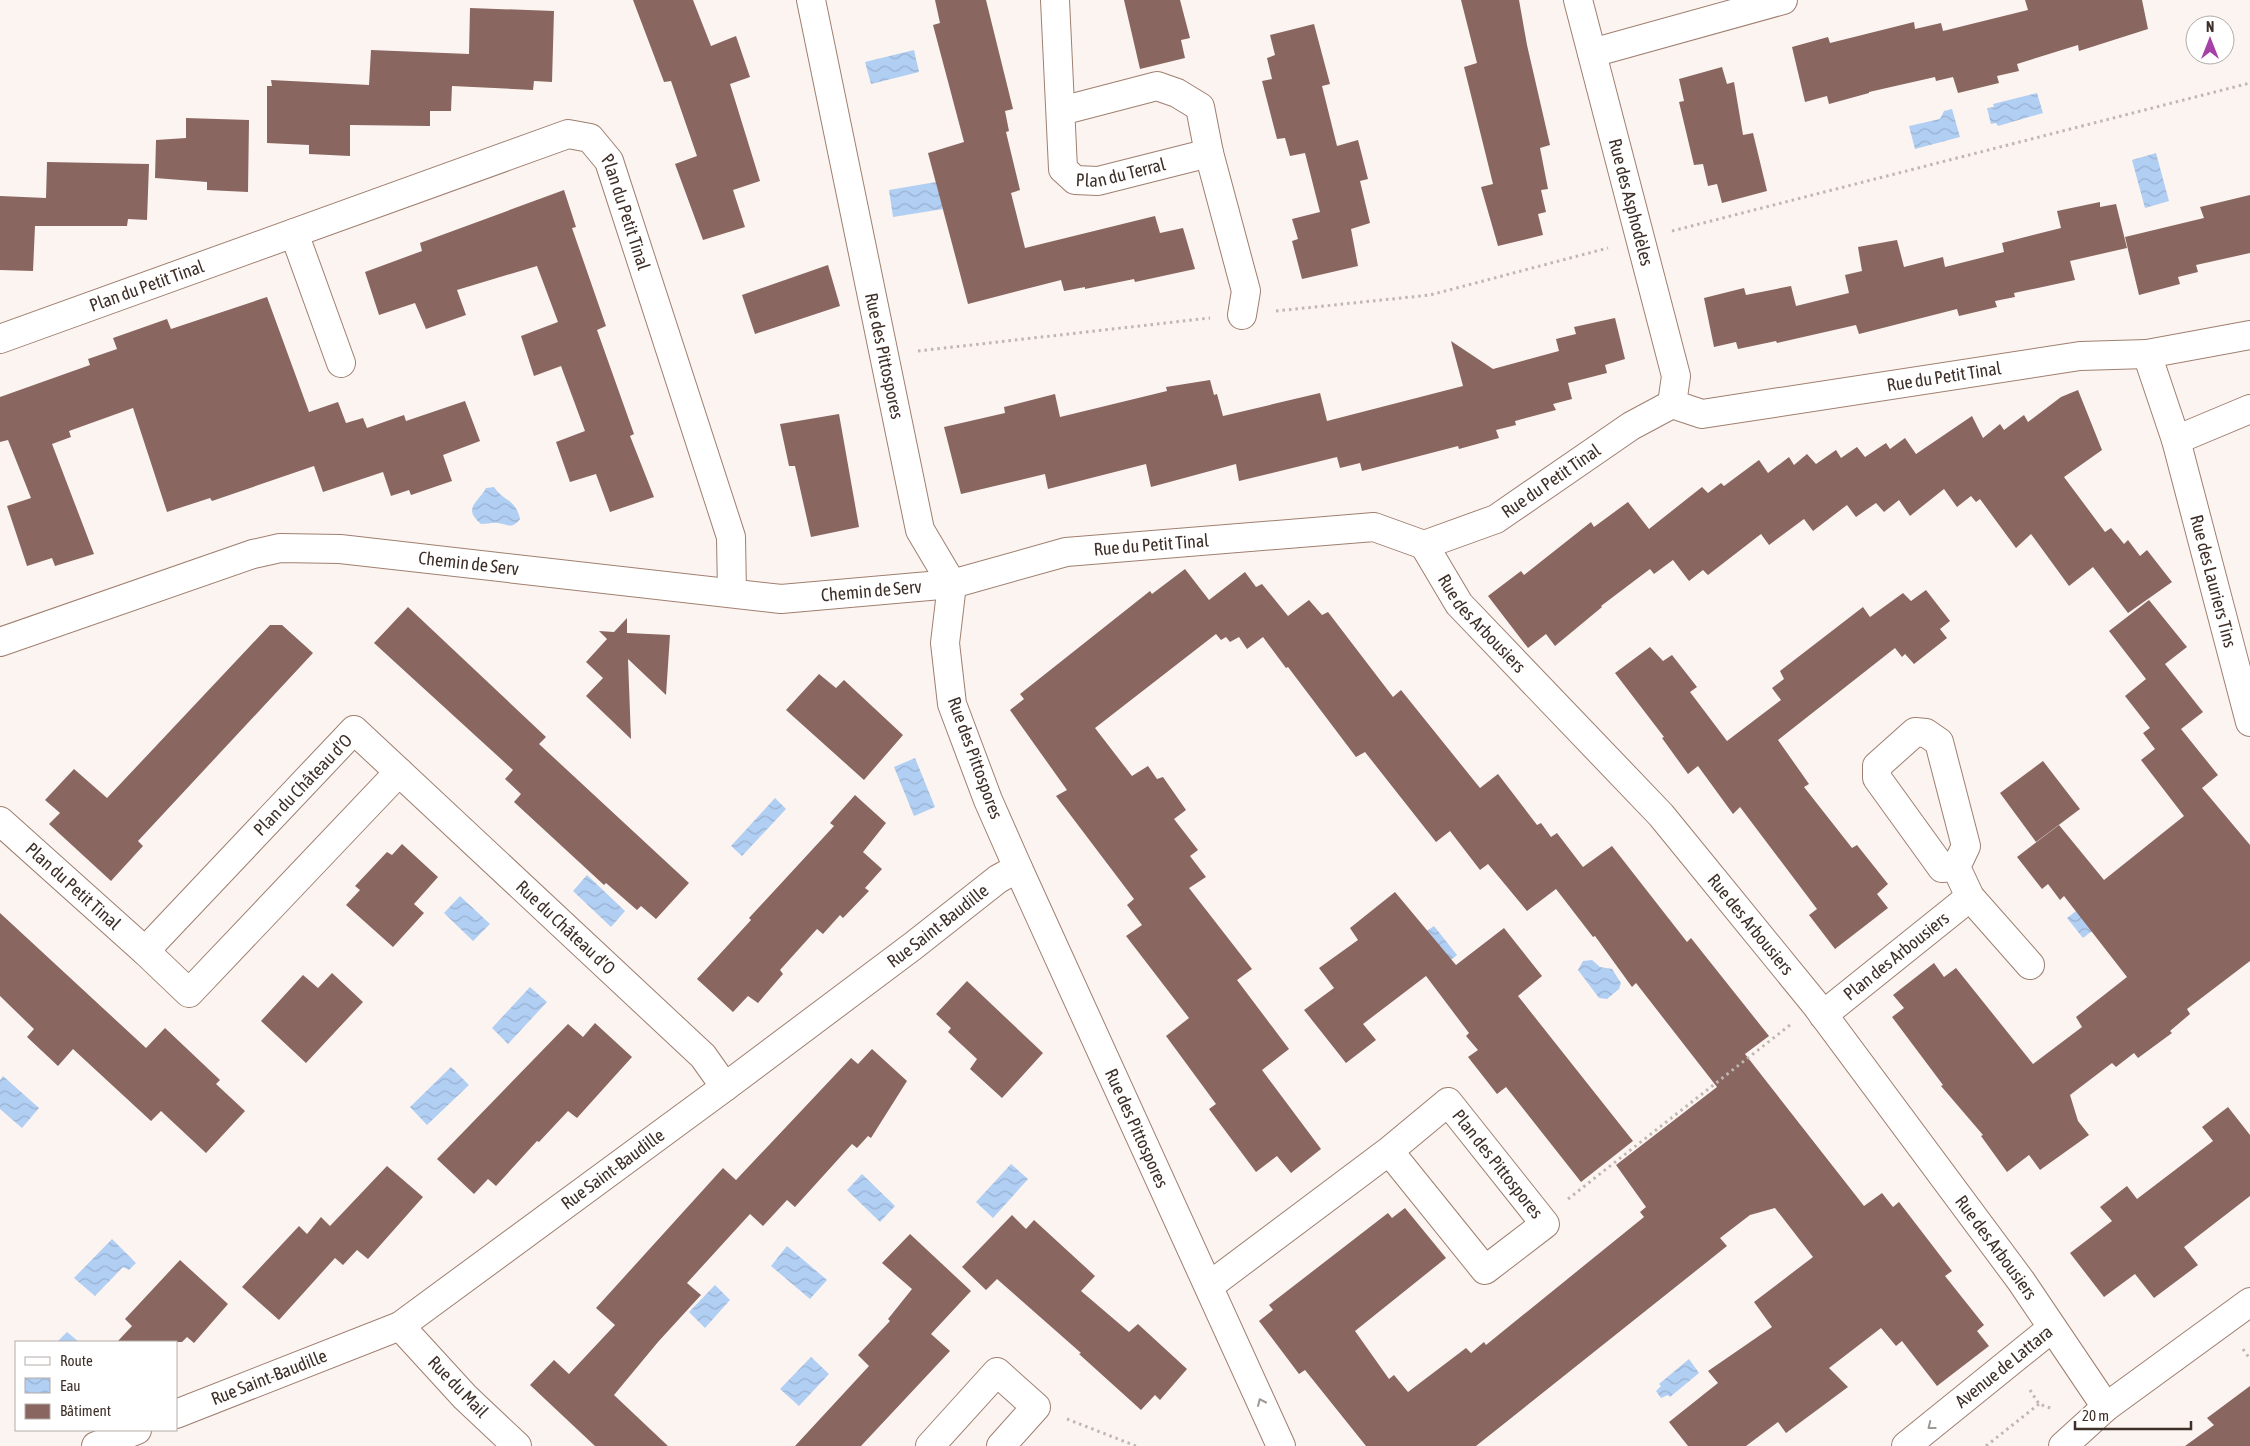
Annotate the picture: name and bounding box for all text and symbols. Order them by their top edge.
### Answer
north arrow [2185,15,2235,65]
text: N [2206,19,2214,35]
street label: Rue des Asphodèles [1605,136,1658,268]
street label: Plan du Petit Tinal [597,149,655,273]
street label: Plan du Terral [1075,153,1168,191]
street label: Plan du Petit Tinal [86,255,207,316]
street label: Rue des Pittospores [861,291,908,421]
street label: Rue du Petit Tinal [1885,357,2003,396]
street label: Rue du Petit Tinal [1497,439,1604,522]
street label: Rue des Lauriers Tins [2186,512,2241,650]
street label: Rue du Petit Tinal [1093,529,1210,560]
street label: Chemin de Serv [417,547,520,579]
street label: Rue des Arbousiers [1434,570,1530,677]
street label: Chemin de Serv [820,576,922,605]
street label: Rue des Pittospores [944,694,1007,822]
street label: Plan du Château d'O [249,730,356,840]
street label: Plan du Petit Tinal [22,838,125,934]
street label: Rue des Arbousiers [1703,869,1798,979]
street label: Rue du Château d'O [512,876,620,979]
street label: Rue Saint-Baudille [883,880,992,972]
street label: Plan des Arbousiers [1839,907,1953,1004]
street label: Rue des Pittospores [1101,1065,1173,1191]
street label: Plan des Pittospores [1448,1105,1547,1222]
street label: Rue Saint-Baudille [557,1124,668,1214]
street label: Rue des Arbousiers [1951,1191,2042,1303]
street label: Avenue de Lattara [1951,1321,2057,1412]
legend [15,1341,178,1431]
street label: Rue Saint-Baudille [208,1345,330,1409]
text: Route [60,1352,93,1369]
street label: Rue du Mail [424,1352,493,1422]
text: Eau [60,1377,81,1394]
one-way arrow [1257,1398,1268,1407]
scale bar [2075,1398,2191,1430]
text: Bâtiment [60,1402,111,1419]
text: 20 m [2082,1407,2109,1424]
one-way arrow [1927,1420,1937,1429]

